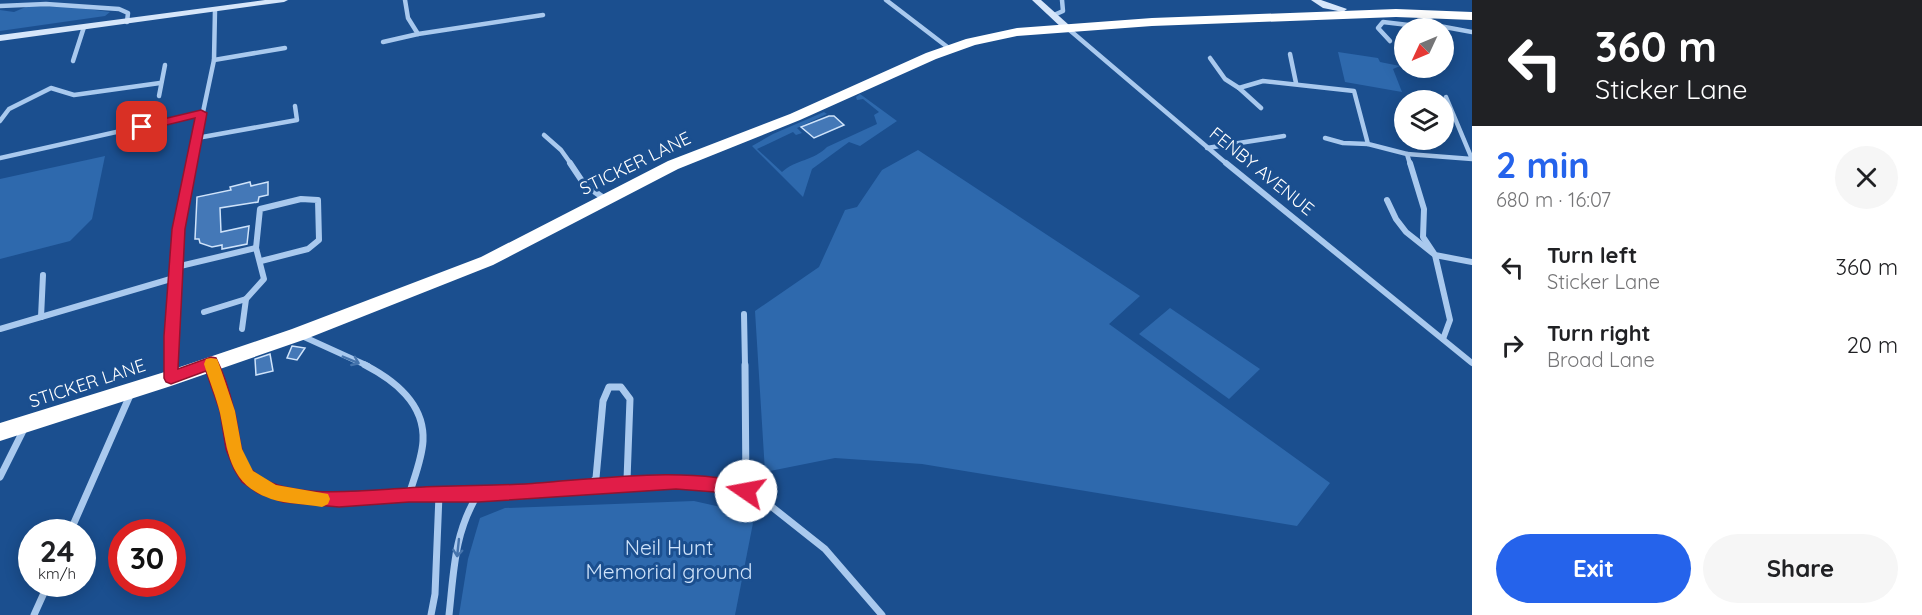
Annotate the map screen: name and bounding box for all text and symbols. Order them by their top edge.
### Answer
north arrow [1394,18,1454,78]
map controls [1394,18,1454,150]
text: 360 m [1595,20,1717,73]
icon: left [1496,24,1574,102]
text: Sticker Lane [1595,72,1748,106]
button: layers [1394,90,1454,150]
pin [116,101,167,152]
icon: arrive [125,110,158,143]
street label: FENBY AVENUE [1205,122,1319,220]
street label: STICKER LANE [576,126,694,200]
text: 2 min [1496,142,1590,187]
button: close [1835,146,1898,209]
text: 680 m · 16:07 [1496,187,1611,212]
text: Turn left [1547,241,1637,269]
icon: left [1496,251,1529,284]
text: 360 m [1835,253,1898,281]
text: Sticker Lane [1547,269,1660,294]
text: Turn right [1547,319,1651,347]
icon: right [1496,329,1529,362]
text: 20 m [1847,331,1898,359]
text: Broad Lane [1547,347,1655,372]
street label: STICKER LANE [26,353,148,413]
one-way arrow [342,355,360,366]
position arrow [714,459,778,523]
speed limit sign: 30 [108,519,186,597]
text: 24 [40,532,74,570]
park label: Neil Hunt Memorial ground [585,534,753,584]
button: Exit [1496,534,1691,603]
button: Share [1703,534,1898,603]
one-way arrow [452,538,463,557]
text: km/h [38,564,76,583]

